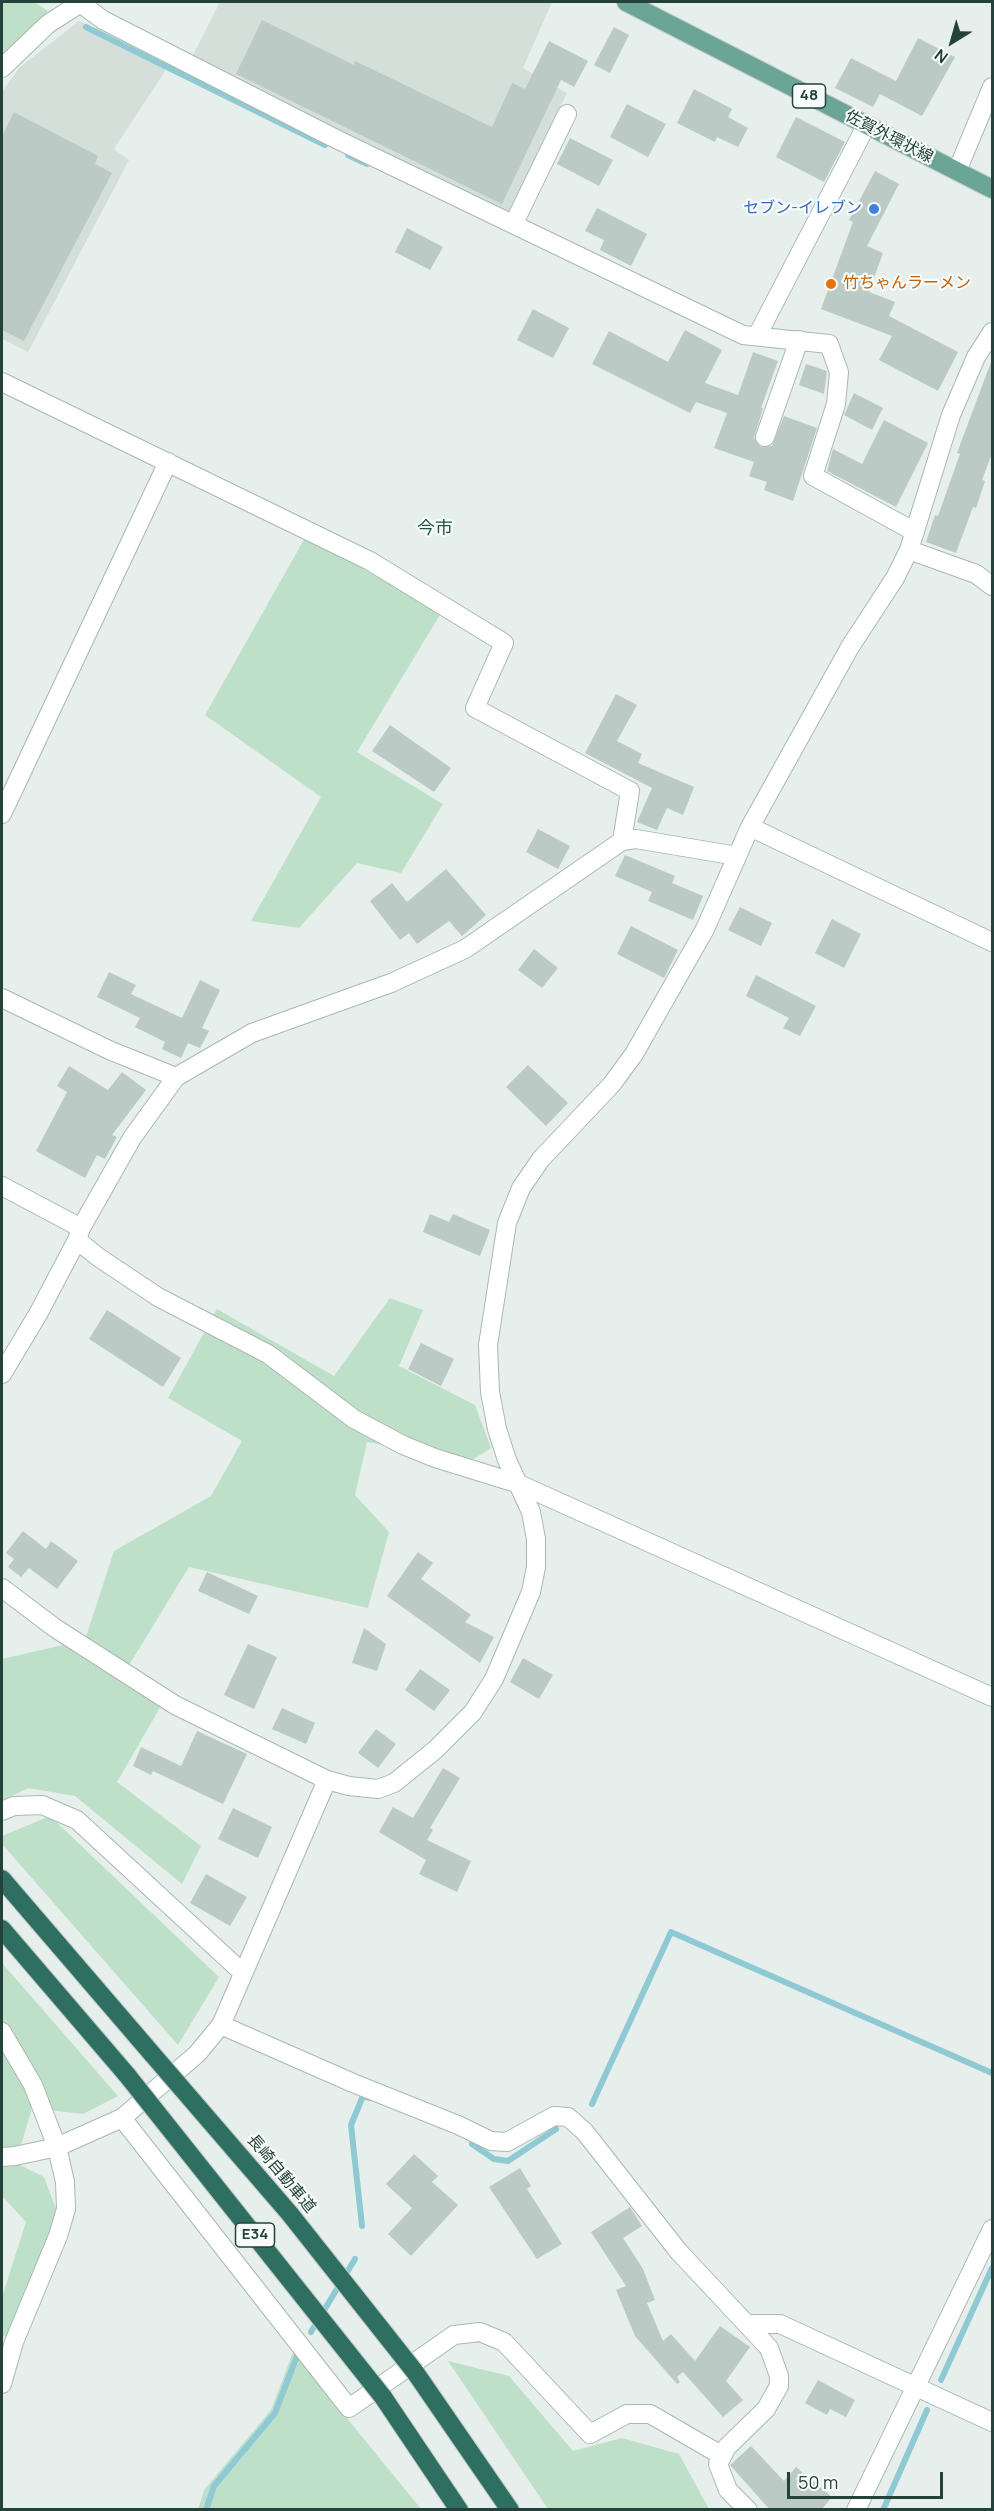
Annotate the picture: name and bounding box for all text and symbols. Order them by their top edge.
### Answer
north arrow [922,12,982,72]
text: N [930,44,952,69]
road number: 48 [792,84,826,108]
street label: 佐賀外環状線 [842,107,936,167]
place label: セブン-イレブン [743,199,862,219]
marker: セブン-イレブン [867,202,881,216]
place label: 竹ちゃんラーメン [843,274,971,294]
marker: 竹ちゃんラーメン [824,277,838,291]
district label: 今市 [417,518,453,540]
street label: 長崎自動車道 [243,2131,319,2217]
road number: E34 [236,2223,274,2247]
scale bar [790,2460,946,2498]
text: 50 m [798,2470,838,2494]

